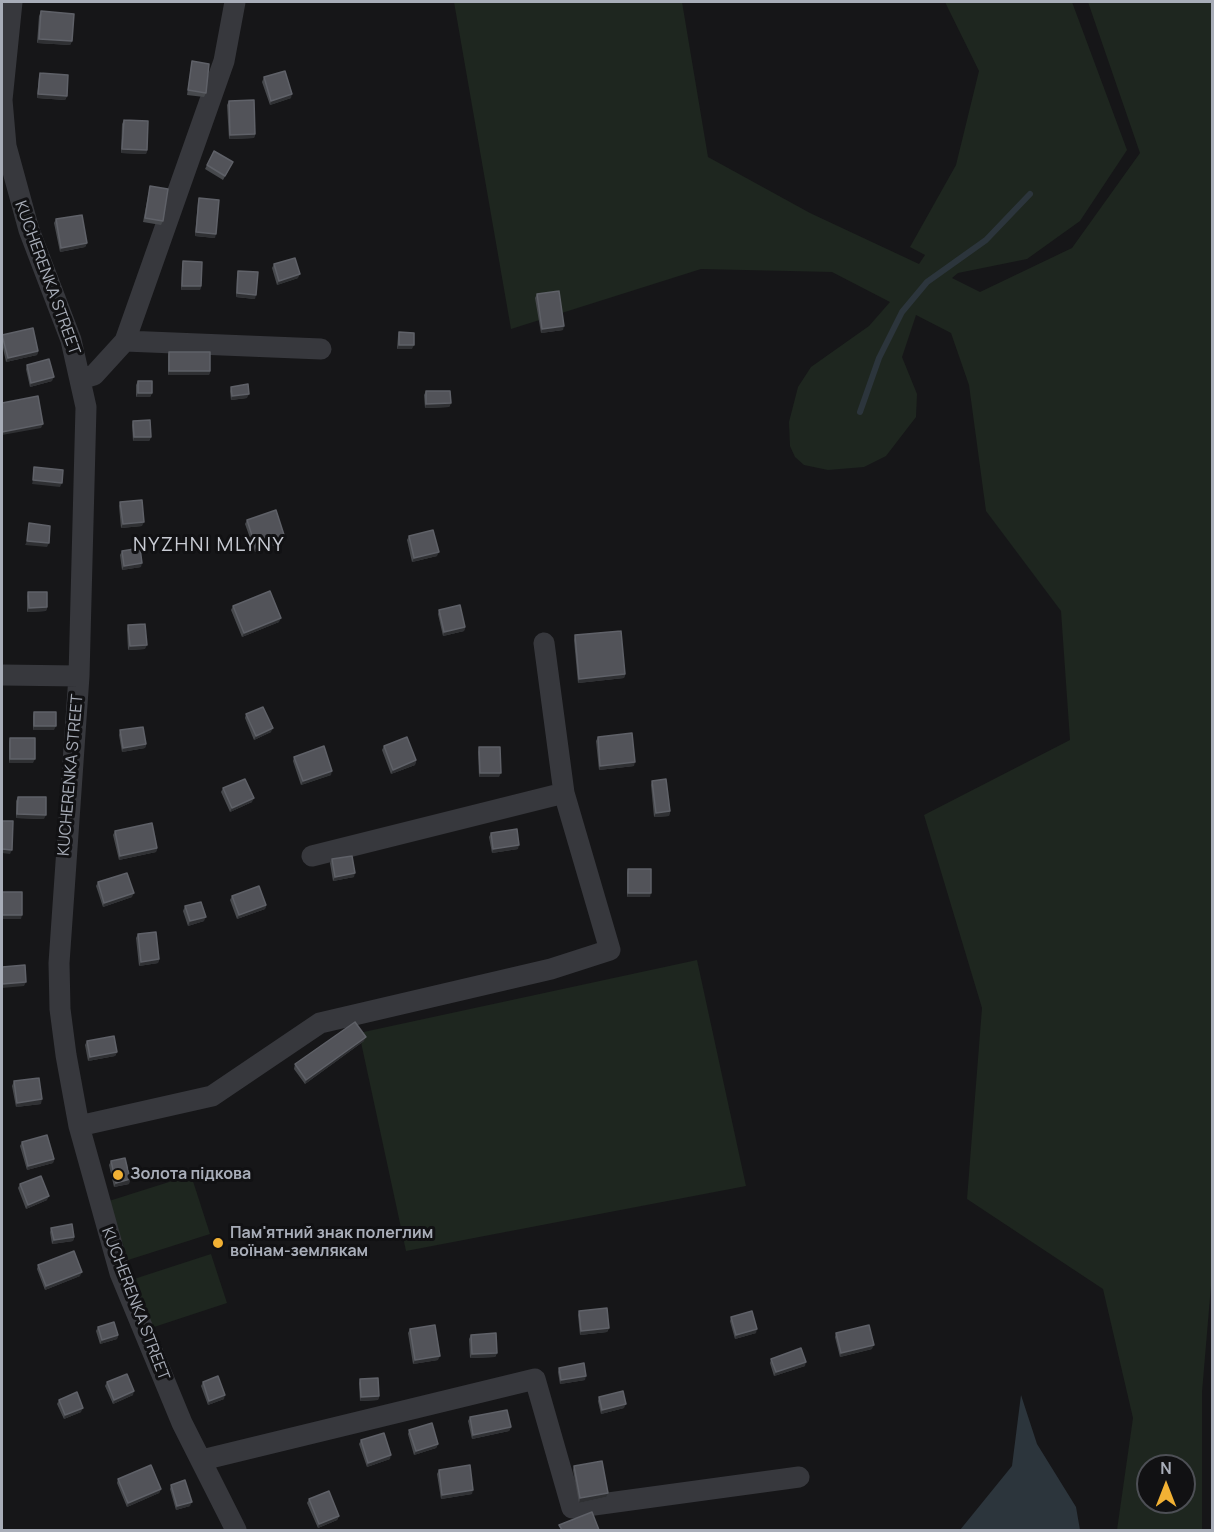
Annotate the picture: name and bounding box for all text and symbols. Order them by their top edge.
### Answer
street label: KUCHERENKA STREET [10,198,84,358]
district label: NYZHNI MLYNY [133,533,285,557]
street label: KUCHERENKA STREET [54,693,88,857]
place label: Золота підкова [130,1165,251,1185]
marker: Золота підкова [111,1168,125,1182]
place label: Пам'ятний знак полеглим воїнам-землякам [230,1224,433,1262]
street label: KUCHERENKA STREET [97,1225,173,1383]
marker: Пам'ятний знак полеглим воїнам-землякам [211,1236,225,1250]
north arrow [1136,1454,1196,1514]
text: N [1160,1457,1172,1479]

